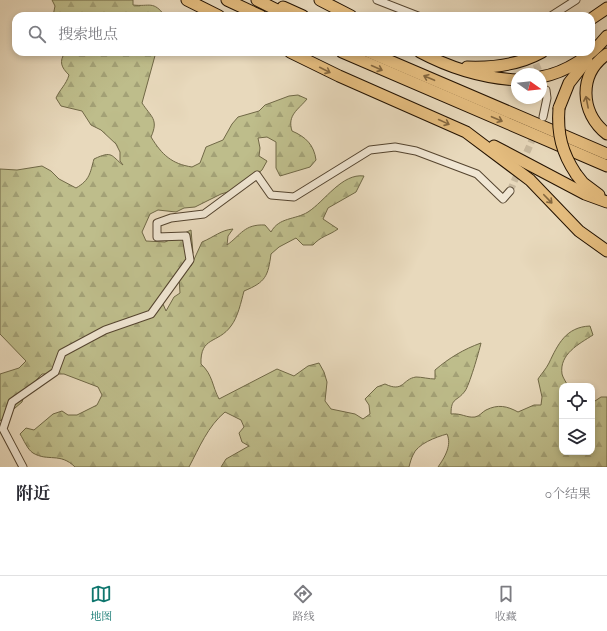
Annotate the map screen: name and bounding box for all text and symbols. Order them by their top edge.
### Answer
search box [12,12,595,56]
icon: search [26,23,48,45]
text: 搜索地点 [58,25,118,46]
one-way arrow [371,64,383,72]
one-way arrow [319,66,331,74]
north arrow [511,68,547,104]
one-way arrow [424,74,436,81]
one-way arrow [583,96,591,109]
one-way arrow [490,116,502,123]
one-way arrow [438,119,450,126]
one-way arrow [543,194,553,204]
map controls [559,383,595,455]
button: locate [559,383,595,419]
button: layers [559,419,595,455]
text: 附近 [16,483,50,507]
text: 0个结果 [545,486,591,504]
tab: 地图 [90,583,112,625]
tab: 路线 [292,583,314,625]
tab: 收藏 [495,583,517,625]

